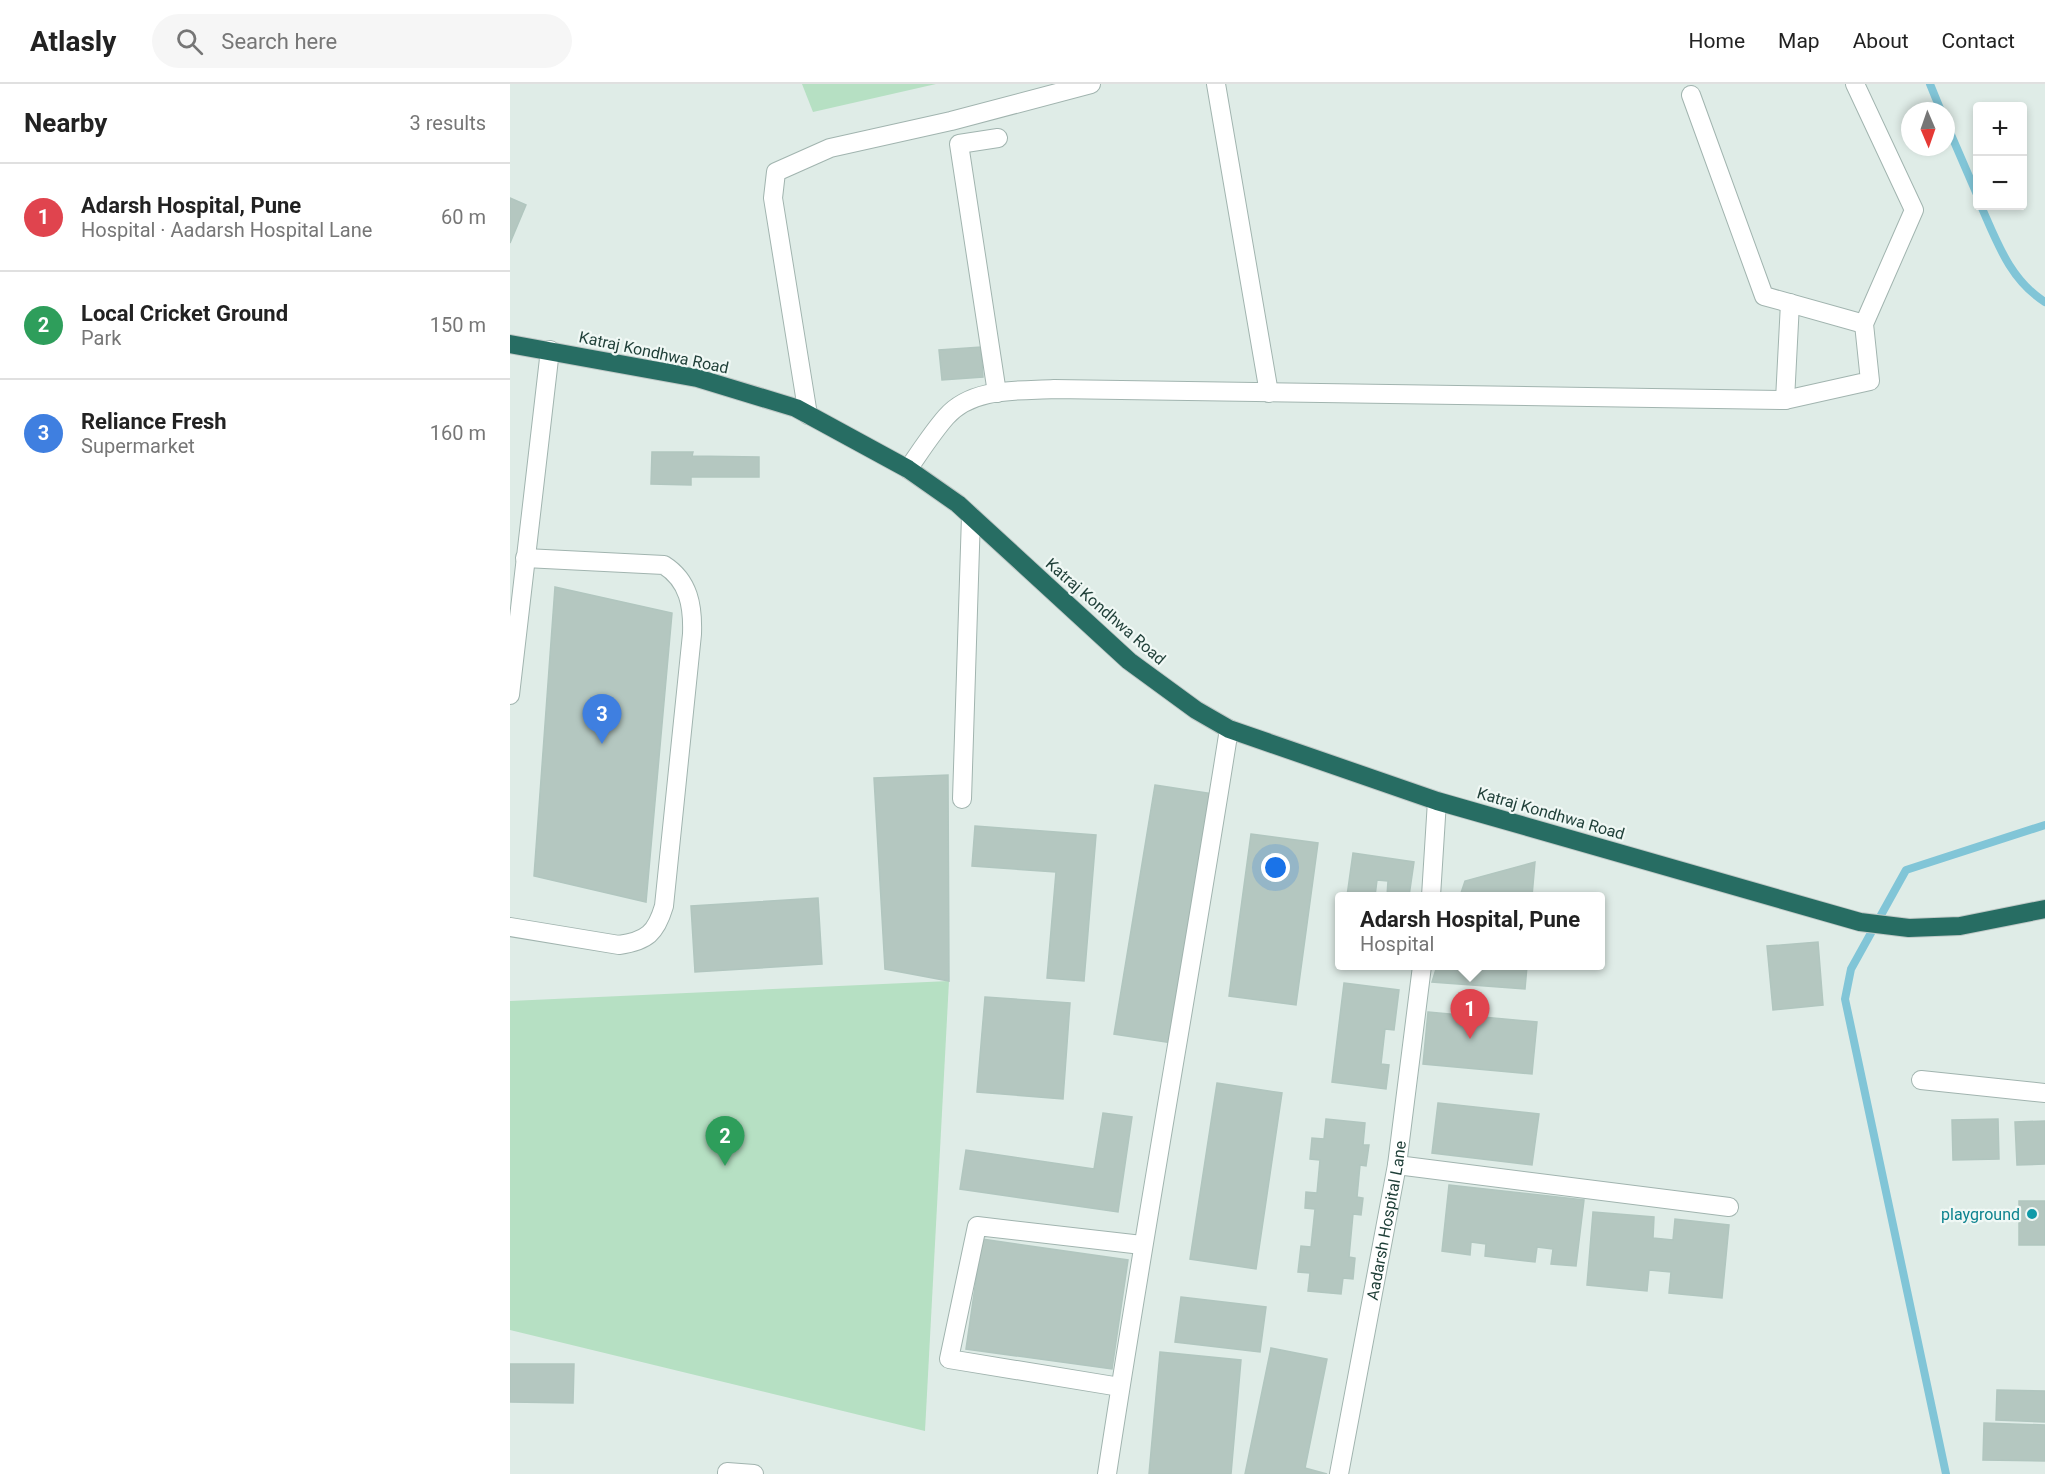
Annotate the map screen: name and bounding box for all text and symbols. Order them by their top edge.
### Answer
search box [152,14,572,68]
text: Atlasly [30,25,116,58]
icon: search [173,25,206,58]
text: Search here [221,29,337,54]
text: Home [1689,29,1745,53]
text: Map [1778,29,1820,53]
text: About [1853,29,1909,53]
text: Contact [1942,29,2015,53]
north arrow [1901,102,1955,156]
map controls [1973,102,2027,210]
button: + [1973,102,2027,156]
text: Nearby [24,108,107,138]
text: 3 results [410,111,486,135]
button: − [1973,156,2027,210]
text: Adarsh Hospital, Pune [81,193,301,218]
text: 1 [38,205,49,229]
text: 60 m [441,205,486,229]
text: Hospital · Aadarsh Hospital Lane [81,218,372,242]
text: Local Cricket Ground [81,301,288,326]
text: 2 [38,313,49,337]
text: 150 m [430,313,486,337]
text: Park [81,326,121,350]
street label: Katraj Kondhwa Road [577,327,731,378]
text: Reliance Fresh [81,409,227,434]
text: 3 [38,421,49,445]
text: 160 m [430,421,486,445]
text: Supermarket [81,434,195,458]
street label: Katraj Kondhwa Road [1042,554,1169,669]
pin: 3 [582,694,622,744]
street label: Katraj Kondhwa Road [1475,783,1627,844]
your location [1261,853,1290,882]
popup [1335,892,1605,970]
text: Adarsh Hospital, Pune [1360,907,1580,932]
text: Hospital [1360,932,1434,956]
pin: 1 [1450,990,1490,1039]
pin: 2 [706,1116,744,1166]
street label: Aadarsh Hospital Lane [1363,1140,1410,1302]
place label: playground [1941,1205,2020,1224]
marker: playground [2025,1207,2039,1221]

